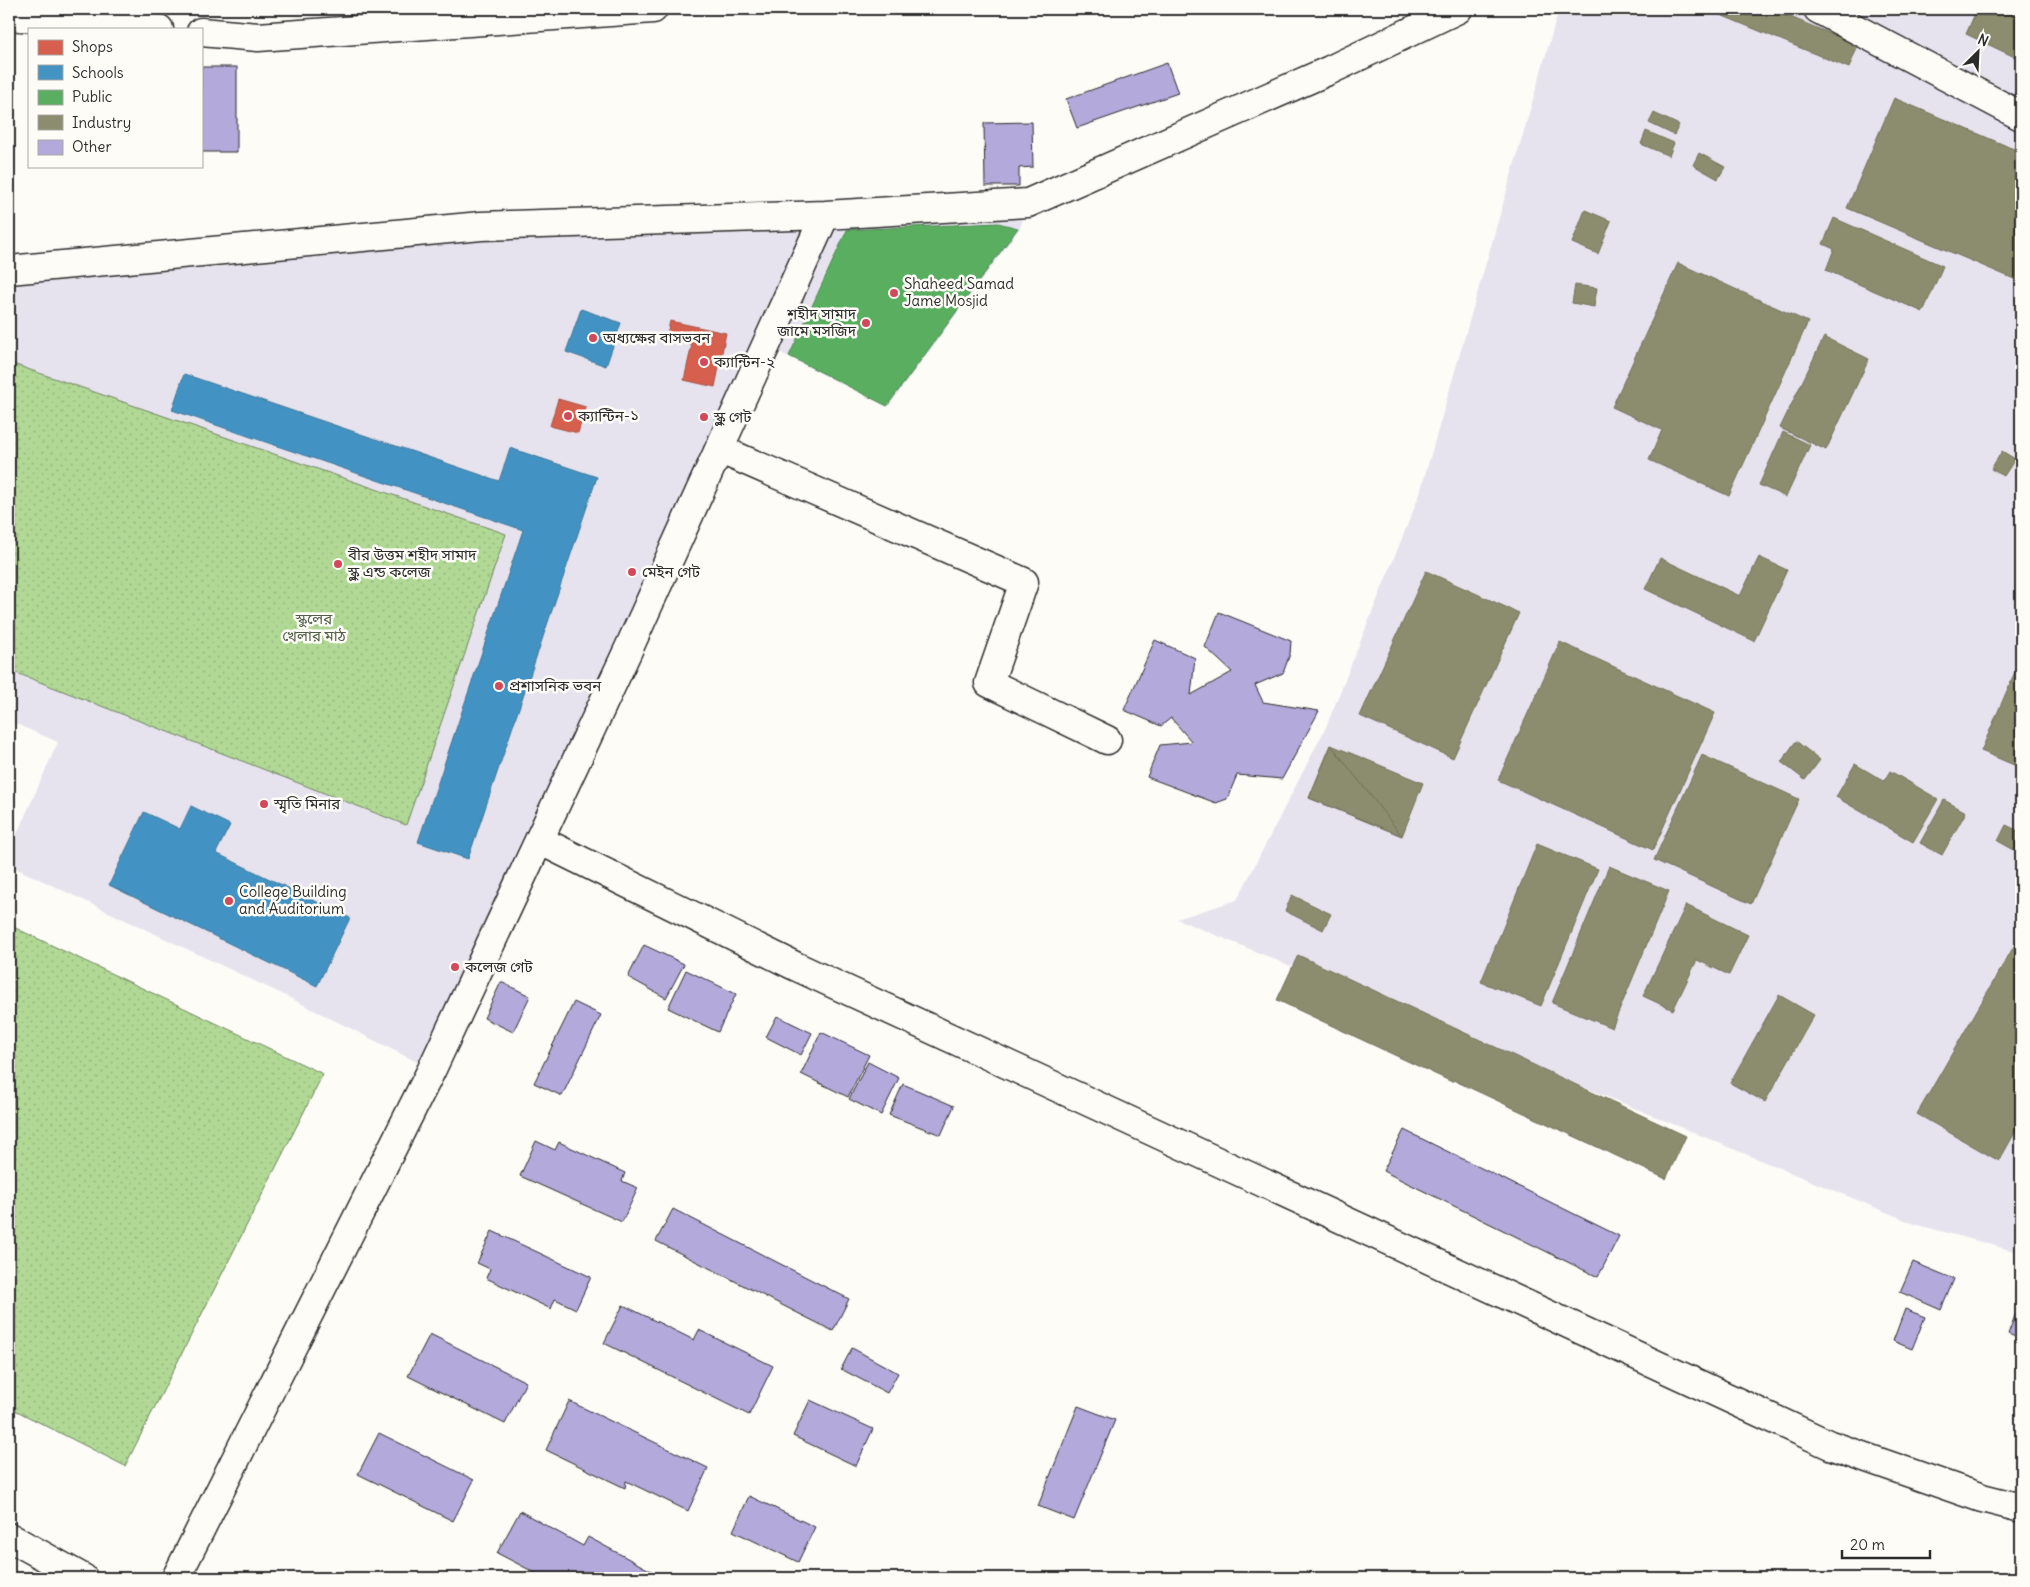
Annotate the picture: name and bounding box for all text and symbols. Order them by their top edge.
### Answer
legend [28,28,202,168]
north arrow [1952,28,2002,78]
text: N [1975,30,1991,50]
text: Shops [72,37,113,56]
text: Schools [72,63,124,82]
text: Public [72,87,113,106]
text: Industry [72,113,131,132]
text: Other [72,137,112,156]
place label: Shaheed Samad Jame Mosjid [904,274,1014,310]
marker: Shaheed Samad Jame Mosjid [888,287,900,299]
place label: শহীদ সামাদ জামে মসজিদ [776,304,857,340]
marker: শহীদ সামাদ জামে মসজিদ [860,317,872,329]
place label: অধ্যক্ষের বাসভবন [602,328,711,347]
marker: অধ্যক্ষের বাসভবন [587,332,599,344]
place label: ক্যান্টিন-২ [713,352,775,371]
marker: ক্যান্টিন-২ [698,356,710,368]
place label: ক্যান্টিন-১ [577,406,639,425]
place label: স্কুল গেট [713,407,752,426]
marker: ক্যান্টিন-১ [562,410,574,422]
marker: স্কুল গেট [698,411,710,423]
place label: বীর উত্তম শহীদ সামাদ স্কুল এন্ড কলেজ [347,545,477,581]
marker: বীর উত্তম শহীদ সামাদ স্কুল এন্ড কলেজ [332,558,344,570]
place label: মেইন গেট [642,562,701,581]
marker: মেইন গেট [626,566,638,578]
park label: স্কুলের খেলার মাঠ [282,609,347,645]
place label: প্রশাসনিক ভবন [509,676,602,695]
marker: প্রশাসনিক ভবন [493,680,505,692]
place label: স্মৃতি মিনার [273,794,341,814]
marker: স্মৃতি মিনার [258,798,270,810]
place label: College Building and Auditorium [239,882,347,918]
marker: College Building and Auditorium [223,895,235,907]
place label: কলেজ গেট [464,957,533,976]
marker: কলেজ গেট [449,961,461,973]
scale bar [1842,1527,1930,1559]
text: 20 m [1850,1535,1885,1554]

